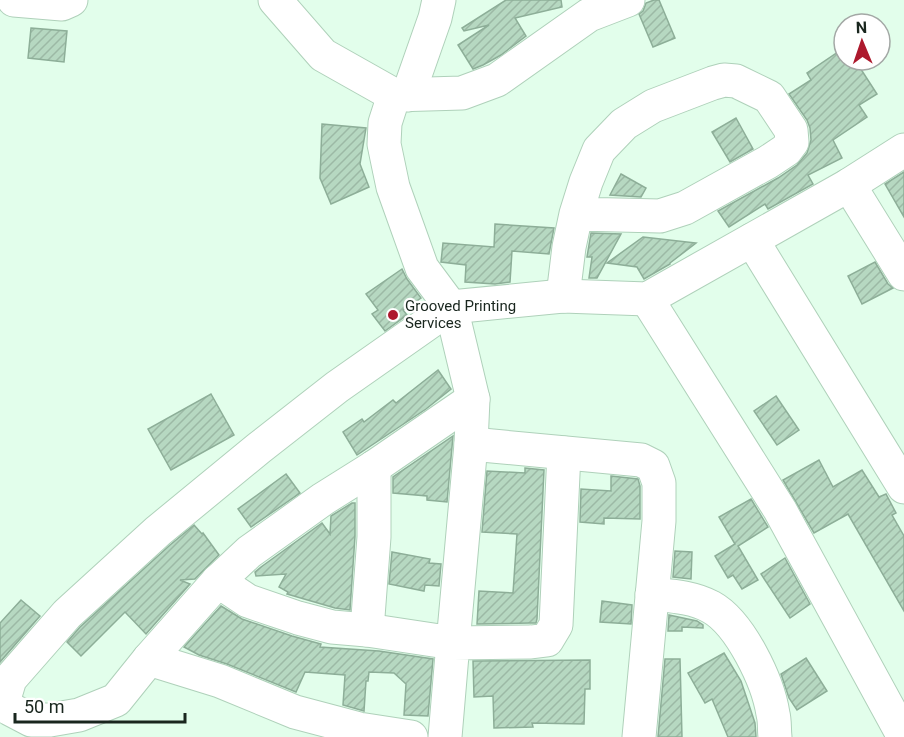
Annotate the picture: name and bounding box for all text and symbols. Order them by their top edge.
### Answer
north arrow [832,12,892,72]
text: N [856,18,867,37]
place label: Grooved Printing Services [405,297,516,332]
marker: Grooved Printing Services [386,308,400,322]
scale bar [15,686,184,724]
text: 50 m [24,696,64,717]

